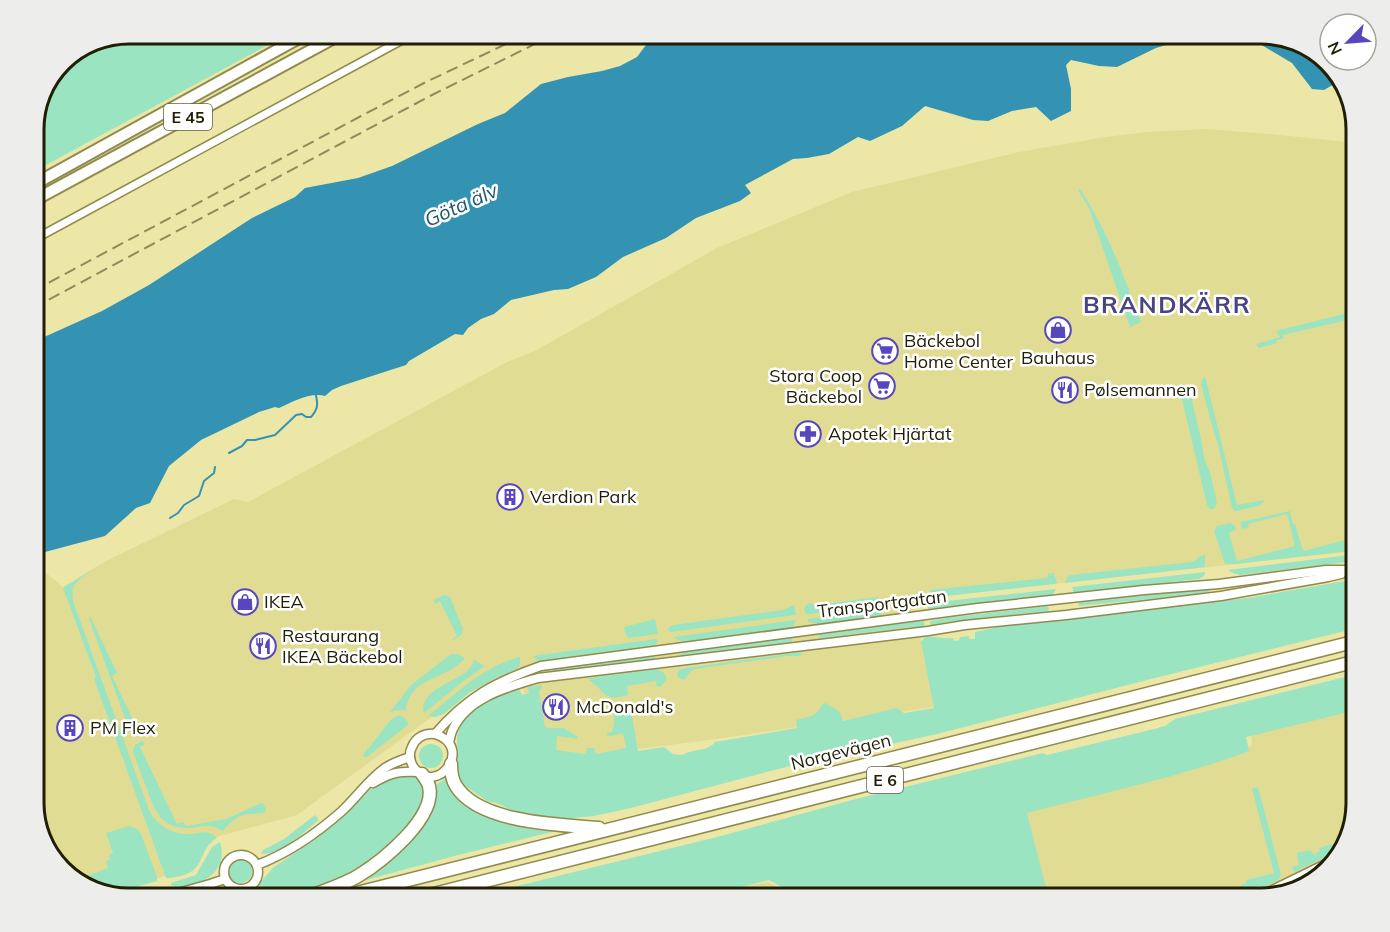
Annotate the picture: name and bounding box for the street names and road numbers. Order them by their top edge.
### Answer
road number: E 45 [164,104,212,130]
street label: Transportgatan [816,584,948,623]
street label: Norgevägen [788,728,893,775]
road number: E 6 [867,767,903,793]

